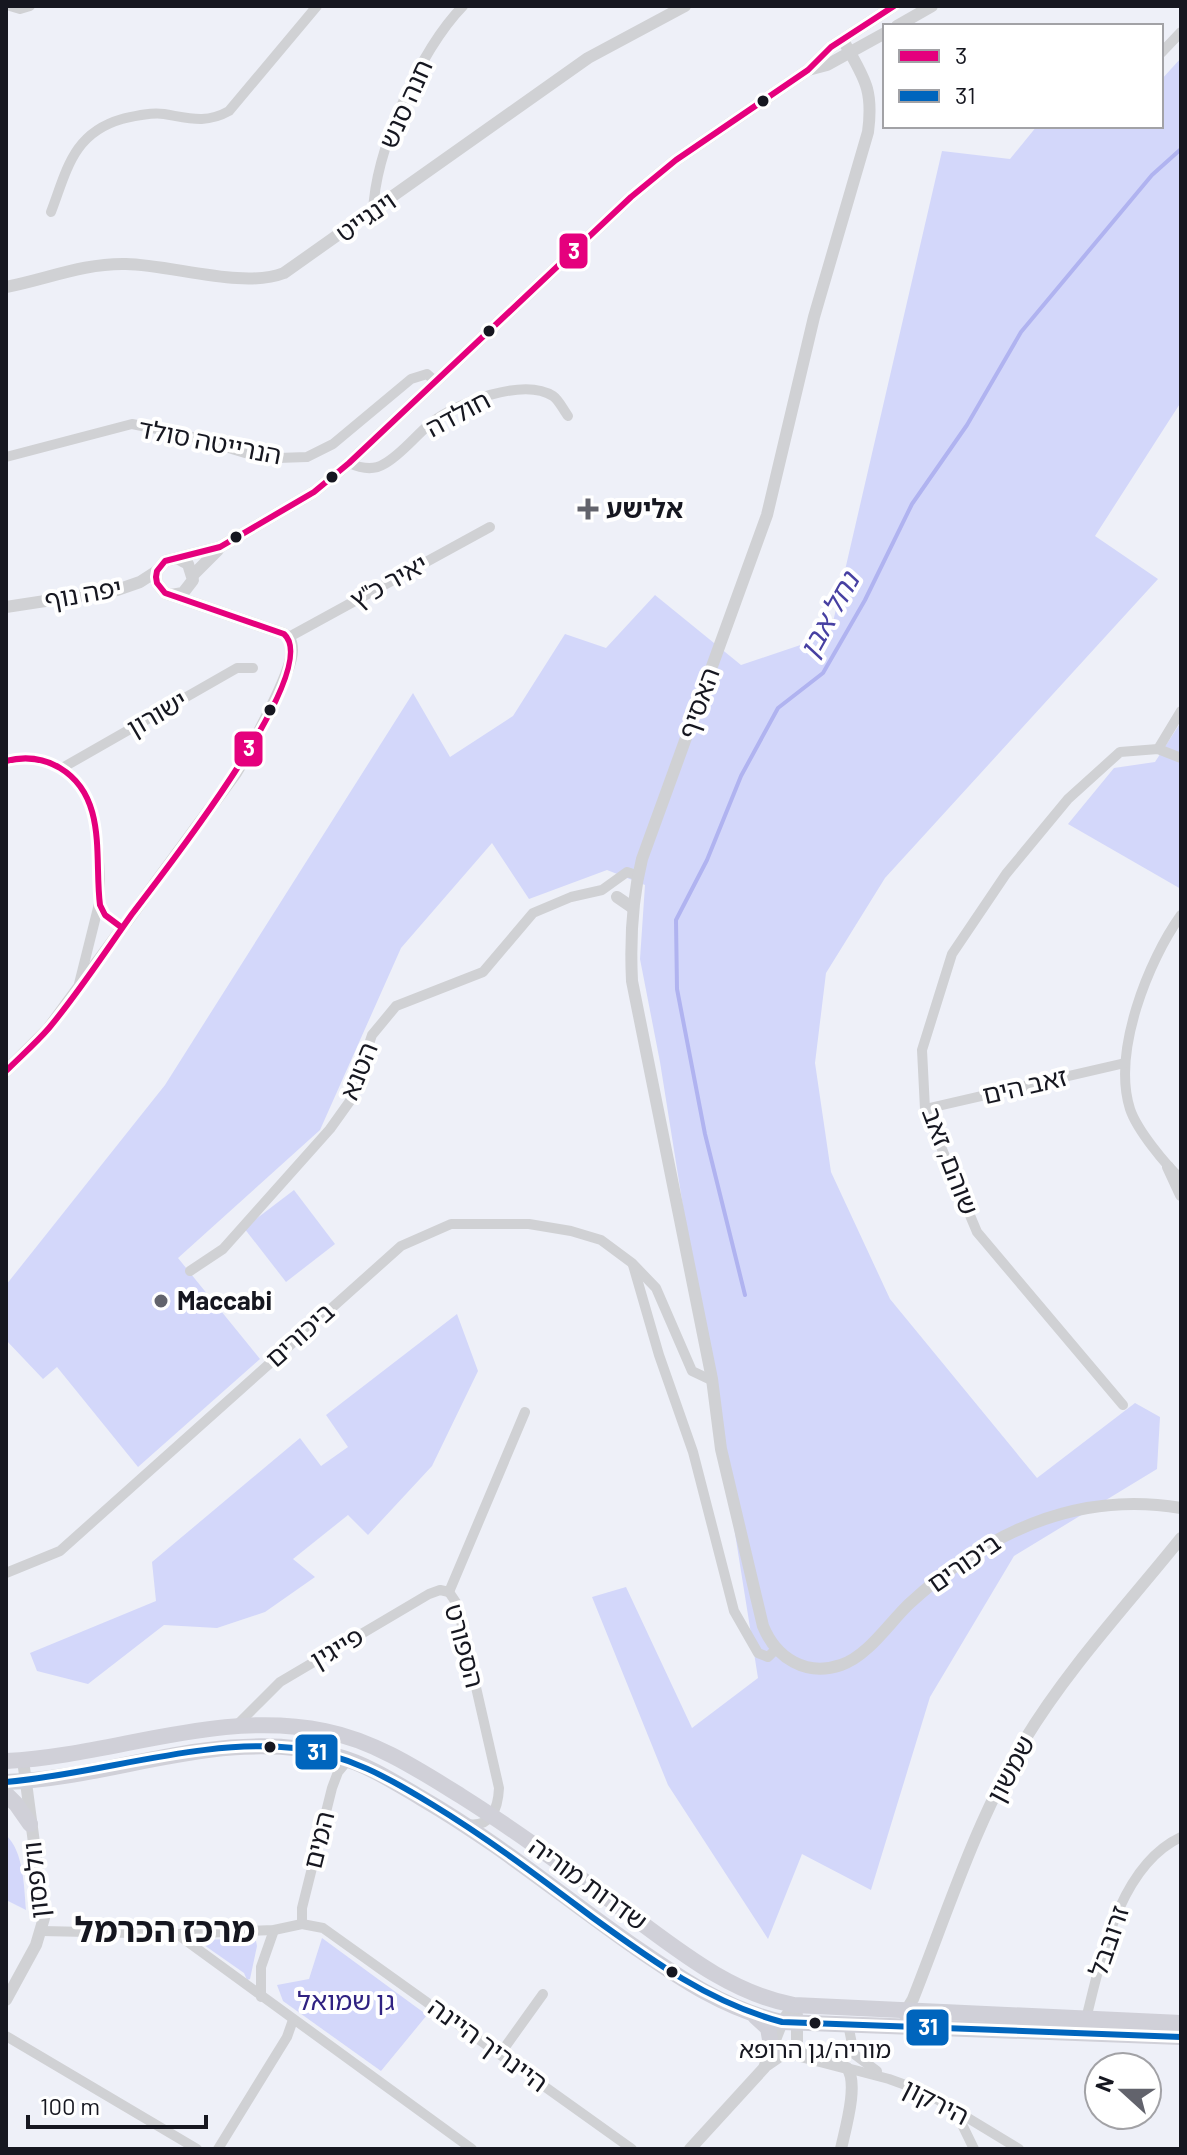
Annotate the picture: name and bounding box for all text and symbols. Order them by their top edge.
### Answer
legend [883,24,1163,128]
text: 3 [955,40,967,69]
street label: חנה סנש [371,54,438,153]
text: 31 [955,80,976,109]
unlabelled marker [755,93,771,109]
street label: וינגייט [329,184,401,247]
line badge: 3 [558,232,589,270]
text: 3 [568,237,580,263]
unlabelled marker [481,323,497,339]
street label: חולדה [420,383,495,442]
street label: הנרייטה סולד [136,411,284,470]
unlabelled marker [324,469,340,485]
place label: אלישע [606,492,683,523]
marker: אלישע [577,498,599,520]
unlabelled marker [228,529,244,545]
street label: יאיר כ"ץ [344,547,432,614]
water label: נחל אבן [791,564,866,663]
street label: יפה נוף [42,570,124,615]
street label: האסיף [670,663,725,742]
street label: ישורון [121,683,192,742]
unlabelled marker [262,702,278,718]
line badge: 3 [233,730,264,768]
text: 3 [243,734,255,760]
street label: הטנא [332,1037,383,1104]
street label: זאב הים [979,1060,1070,1109]
street label: שוהם, זאב [917,1102,986,1219]
place label: Maccabi [177,1284,272,1315]
marker: Maccabi [152,1292,170,1310]
street label: ביכורים [258,1295,340,1373]
street label: ביכורים [921,1526,1005,1598]
street label: הספורט [439,1600,491,1691]
street label: פייגין [304,1619,368,1674]
street label: שמשון [979,1729,1040,1807]
line badge: 31 [294,1733,339,1771]
text: 31 [307,1738,327,1764]
unlabelled marker [262,1739,278,1755]
street label: המים [295,1808,340,1872]
street label: שדרות מוריה [524,1830,654,1936]
street label: וולפסון [15,1840,54,1920]
street label: זרובבל [1081,1901,1134,1980]
district label: מרכז הכרמל [75,1908,255,1949]
unlabelled marker [664,1964,680,1980]
park label: גן שמואל [297,1984,395,2015]
street label: היינריך היינה [423,1990,555,2097]
line badge: 31 [905,2008,950,2047]
text: 31 [918,2013,938,2039]
marker: מוריה/גן הרופא [807,2015,823,2031]
place label: מוריה/גן הרופא [739,2034,891,2063]
north arrow [1083,2051,1163,2131]
street label: הירקון [899,2071,975,2130]
text: N [1089,2072,1118,2095]
scale bar [28,2079,206,2129]
text: 100 m [40,2091,100,2120]

